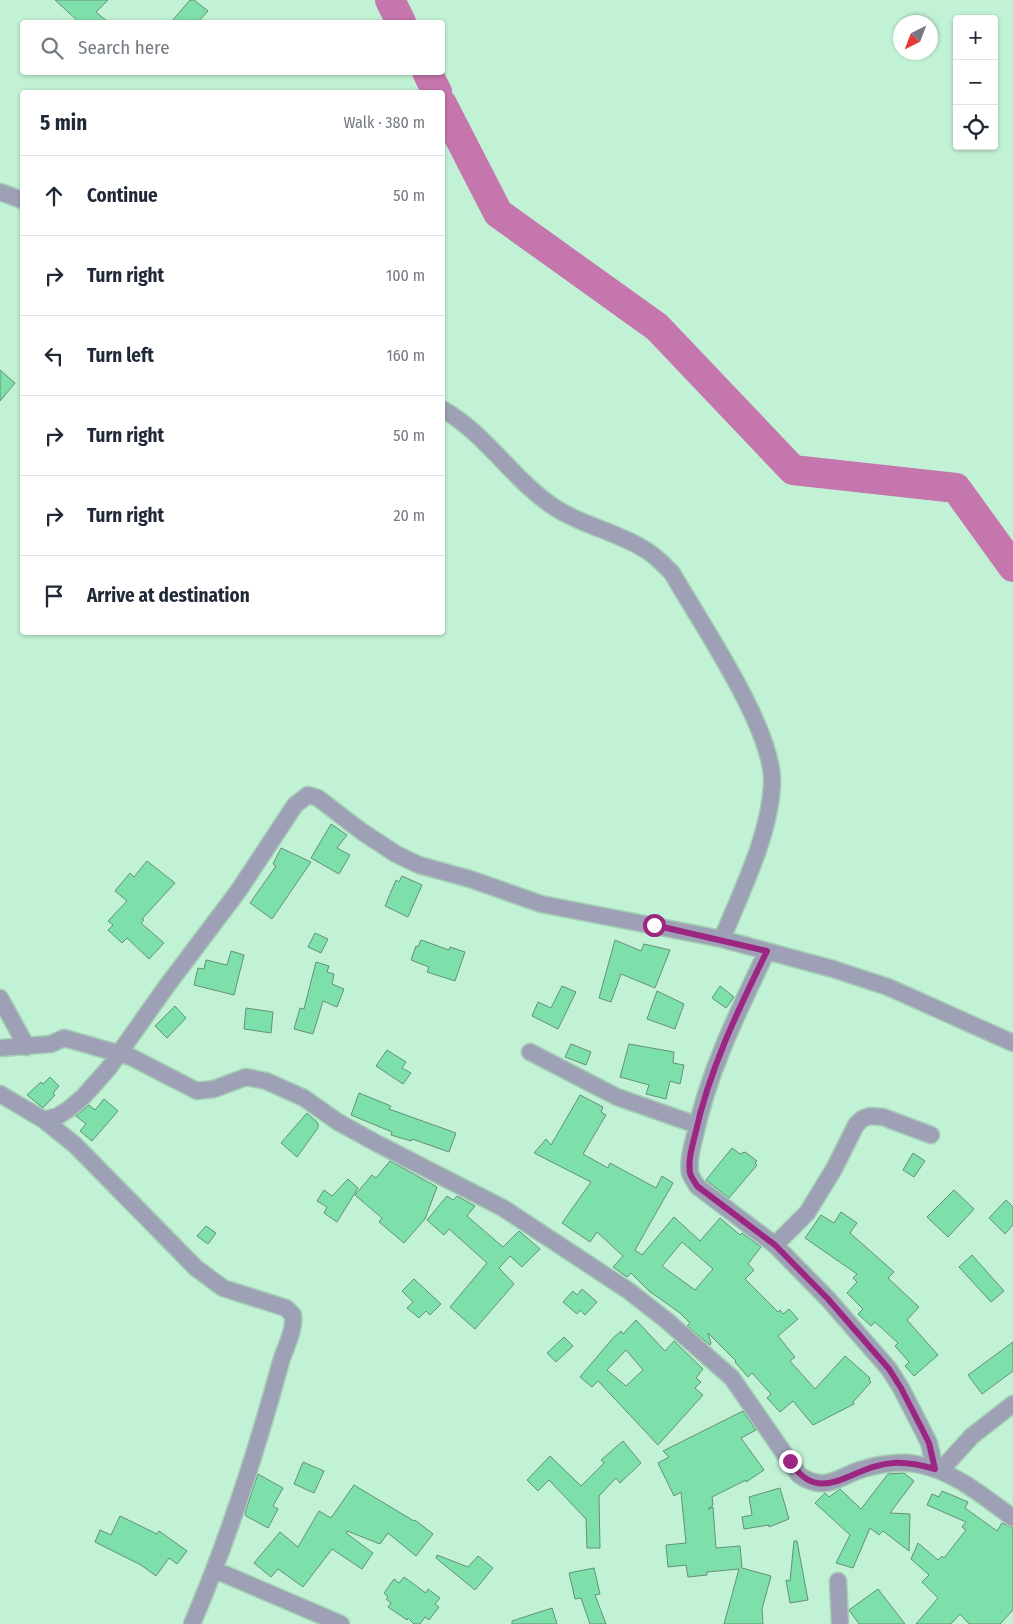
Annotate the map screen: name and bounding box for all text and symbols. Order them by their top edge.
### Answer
north arrow [893,15,938,60]
map controls [953,15,998,150]
button: + [953,15,998,60]
search box [20,20,445,75]
icon: search [38,34,66,62]
text: Search here [78,36,170,59]
button: − [953,60,998,105]
button: locate [953,105,998,150]
text: 5 min [40,110,87,136]
text: Walk · 380 m [344,113,425,132]
icon: ahead [40,182,68,210]
text: Continue [87,184,158,207]
text: 50 m [393,186,425,205]
icon: right [40,262,68,290]
text: Turn right [87,264,164,287]
text: 100 m [386,266,425,285]
icon: left [40,342,68,370]
text: Turn left [87,344,154,367]
text: 160 m [386,346,425,365]
icon: right [40,422,68,450]
text: Turn right [87,424,164,447]
text: 50 m [393,426,425,445]
icon: right [40,502,68,530]
text: Turn right [87,504,164,527]
text: 20 m [394,506,425,525]
icon: arrive [40,582,68,610]
text: Arrive at destination [87,584,250,607]
route start [643,914,666,937]
route end [779,1450,802,1473]

